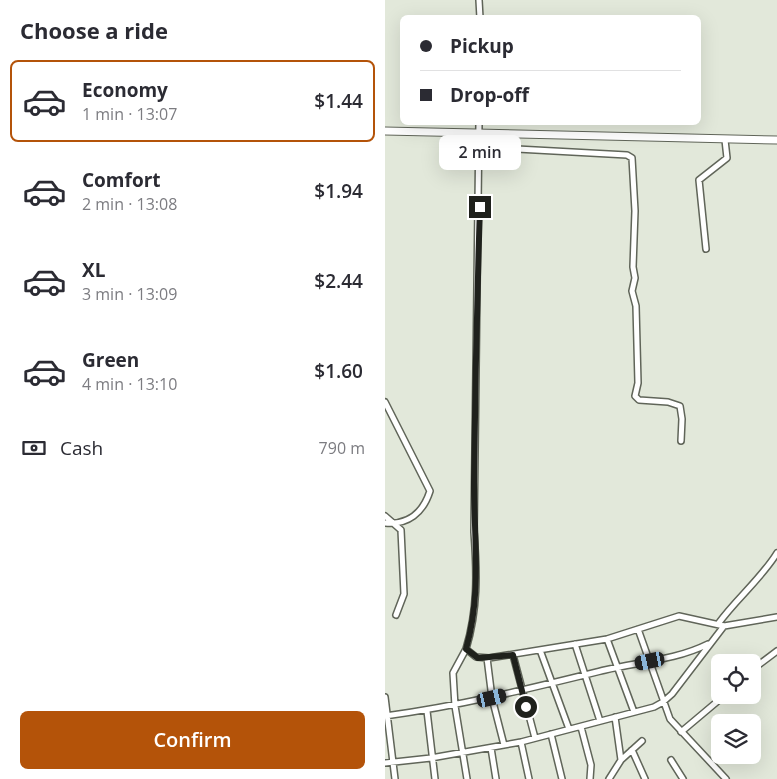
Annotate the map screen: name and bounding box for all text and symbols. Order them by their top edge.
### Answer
text: Choose a ride [20,15,168,45]
text: Pickup [450,33,514,59]
text: Economy [82,77,168,103]
icon: car [22,79,67,124]
text: Drop-off [450,82,529,108]
text: $1.44 [314,88,363,114]
text: 1 min · 13:07 [82,103,177,125]
callout: 2 min [439,134,521,170]
text: 2 min [458,141,502,163]
text: Comfort [82,167,161,193]
icon: car [22,169,67,214]
text: $1.94 [314,178,363,204]
text: 2 min · 13:08 [82,193,177,215]
route end [469,196,491,218]
text: XL [82,257,105,283]
icon: car [22,259,67,304]
text: $2.44 [314,268,363,294]
text: 3 min · 13:09 [82,283,177,305]
text: Green [82,347,139,373]
icon: car [22,349,67,394]
text: $1.60 [314,358,363,384]
text: 4 min · 13:10 [82,373,177,395]
icon: cash [20,434,48,462]
text: Cash [60,435,103,461]
text: 790 m [319,437,365,459]
car [633,651,666,671]
map controls [711,654,761,764]
button: locate [711,654,761,704]
car [475,687,508,709]
route start [515,696,537,718]
button: Confirm [20,711,365,769]
button: layers [711,714,761,764]

